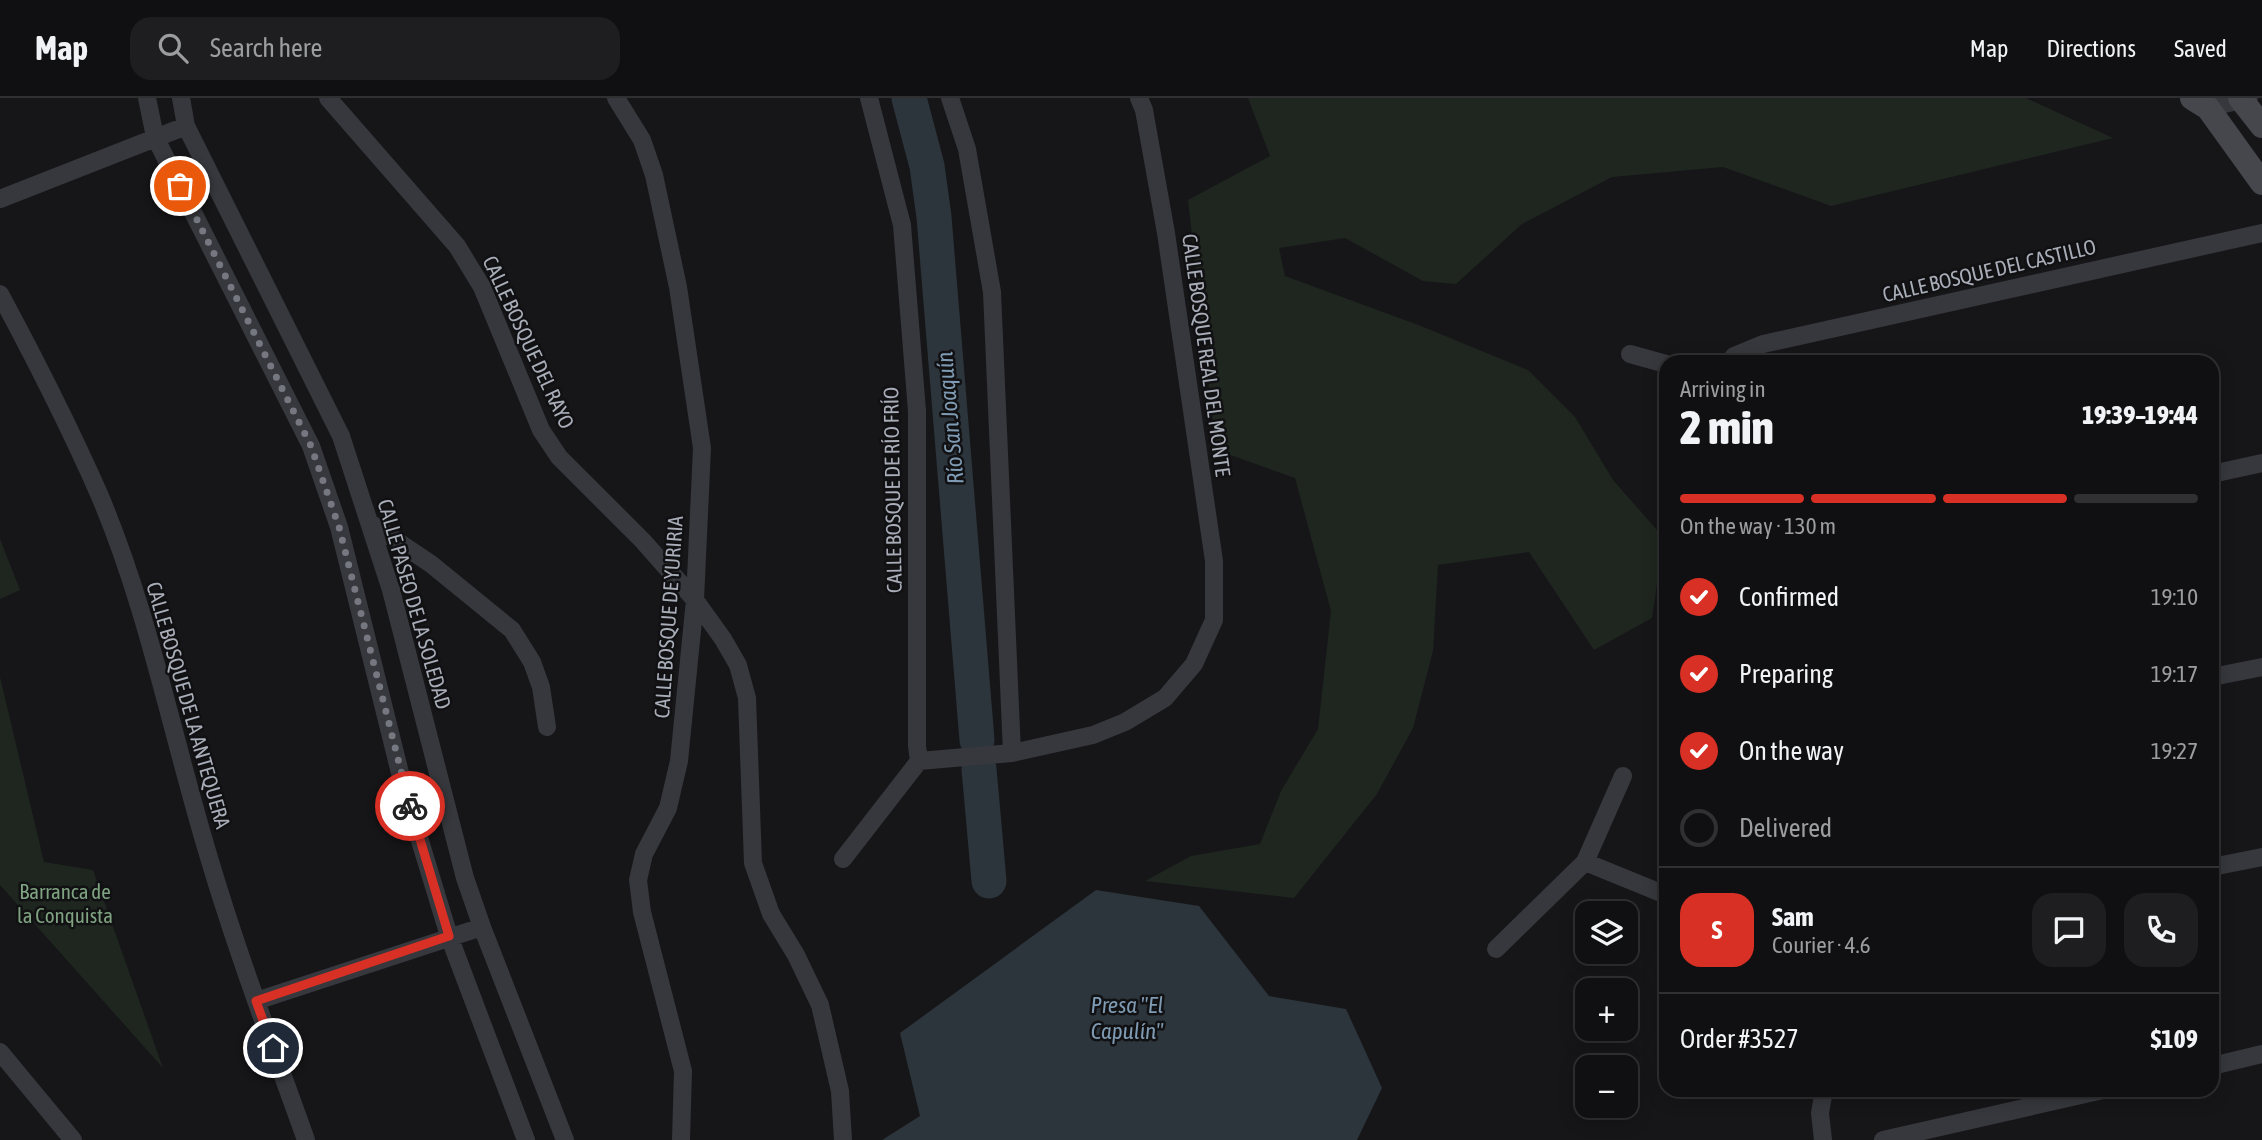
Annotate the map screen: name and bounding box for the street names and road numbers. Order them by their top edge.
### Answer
street label: CALLE BOSQUE REAL DEL MONTE [1178,232,1236,478]
street label: CALLE BOSQUE DEL CASTILLO [1880,234,2098,306]
street label: CALLE BOSQUE DEL RAYO [478,252,580,432]
street label: CALLE BOSQUE DE RÍO FRÍO [878,387,906,593]
street label: CALLE PASEO DE LA SOLEDAD [374,496,456,712]
street label: CALLE BOSQUE DE YURIRIA [649,514,687,719]
street label: CALLE BOSQUE DE LA ANTEQUERA [142,579,236,832]

